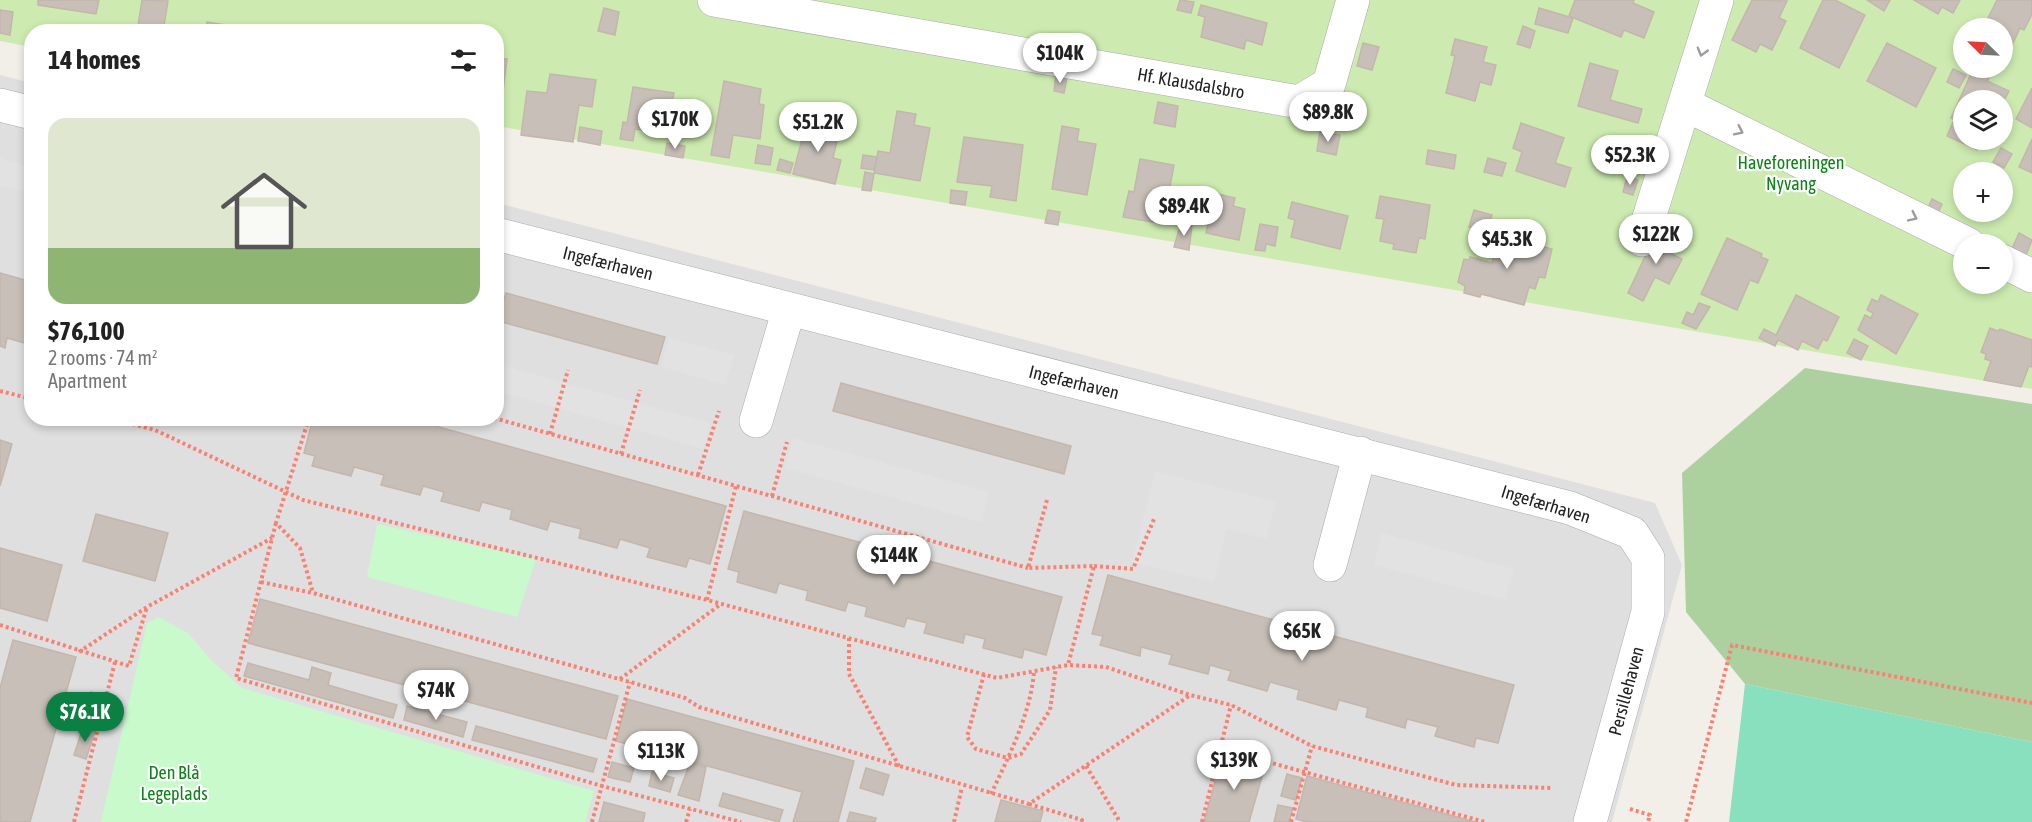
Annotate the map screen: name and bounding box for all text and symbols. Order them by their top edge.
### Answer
north arrow [1953,18,2013,78]
map controls [1953,18,2013,294]
pin: $104K [1018,33,1102,84]
text: $104K [1037,41,1083,64]
icon: filters [447,44,480,77]
text: 14 homes [48,45,141,75]
one-way arrow [1697,46,1709,57]
street label: Hf. Klausdalsbro [1136,63,1246,103]
button: layers [1953,90,2013,150]
pin: $89.8K [1279,92,1377,143]
pin: $170K [633,99,717,150]
text: $89.8K [1303,100,1353,123]
pin: $51.2K [769,102,867,153]
text: $170K [652,107,698,130]
text: $51.2K [793,110,843,133]
one-way arrow [1732,123,1743,135]
pin: $52.3K [1581,135,1679,186]
text: $52.3K [1605,143,1655,166]
park label: Haveforeningen Nyvang [1737,152,1845,194]
icon: home [210,157,318,265]
button: + [1953,162,2013,222]
pin: $89.4K [1135,186,1233,237]
text: $89.4K [1159,194,1209,217]
one-way arrow [1907,210,1918,222]
pin: $122K [1614,214,1698,265]
pin: $45.3K [1458,219,1556,270]
text: $122K [1633,222,1679,245]
text: $45.3K [1482,227,1532,250]
button: − [1953,234,2013,294]
street label: Ingefærhaven [561,242,655,284]
text: $76,100 [48,316,125,346]
text: 2 rooms · 74 m² [48,346,158,369]
street label: Ingefærhaven [1027,361,1121,403]
text: Apartment [48,369,127,392]
street label: Ingefærhaven [1499,480,1593,528]
pin: $144K [852,535,936,586]
text: $144K [871,543,917,566]
pin: $65K [1266,611,1338,662]
text: $65K [1284,619,1321,642]
street label: Persillehaven [1604,644,1648,738]
pin: $74K [400,670,472,721]
text: $74K [418,678,455,701]
pin: $76.1K [36,692,134,743]
text: $76.1K [60,700,110,723]
pin: $113K [619,731,703,782]
text: $113K [638,739,684,762]
pin: $139K [1192,740,1276,791]
text: $139K [1211,748,1257,771]
park label: Den Blå Legeplads [140,762,208,804]

